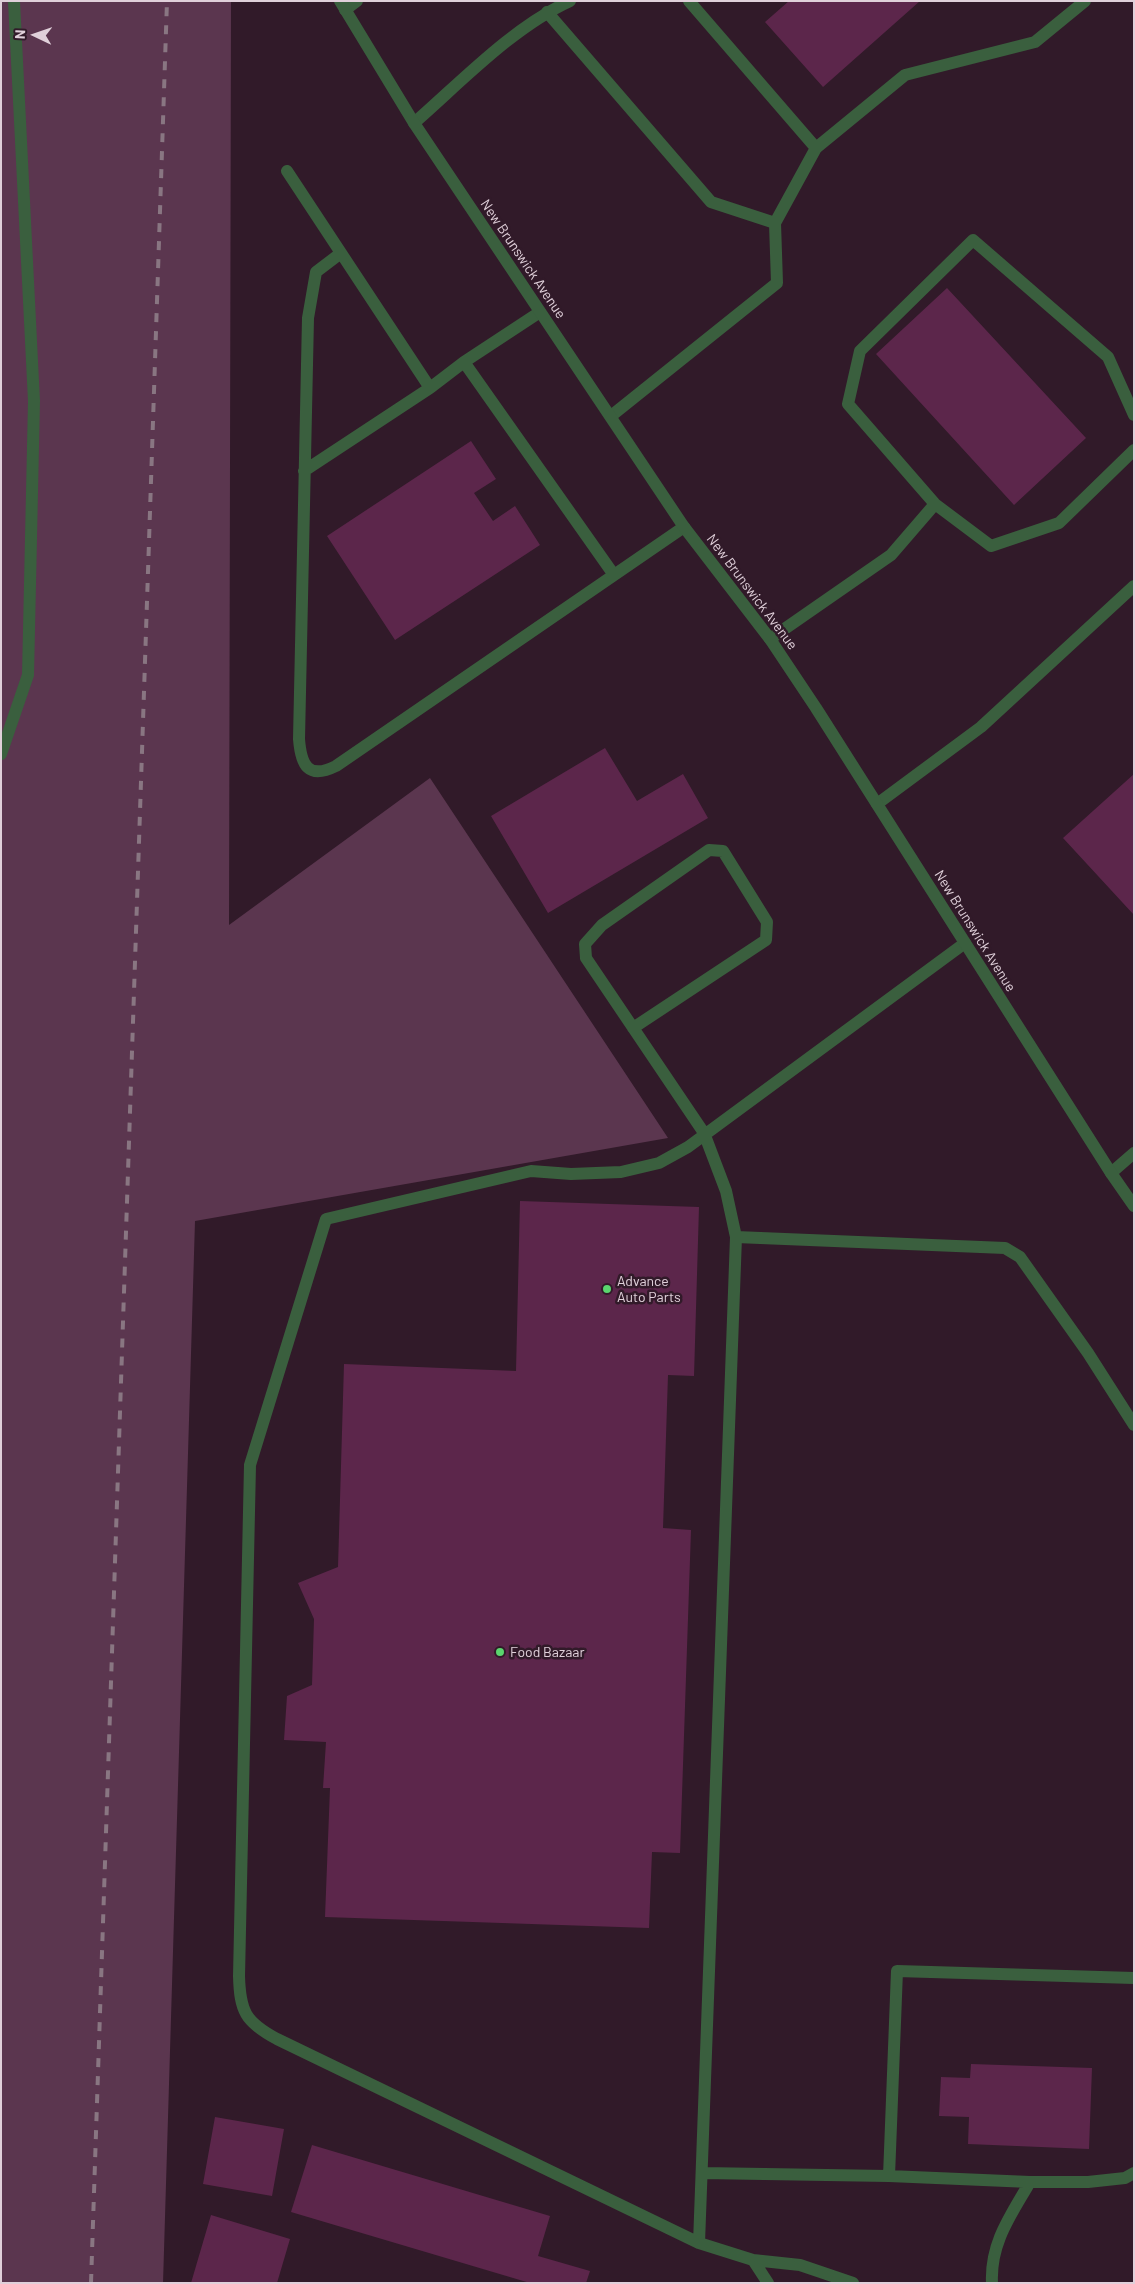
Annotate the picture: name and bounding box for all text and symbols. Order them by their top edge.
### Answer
north arrow [10,10,60,60]
text: N [11,29,28,39]
street label: New Brunswick Avenue [477,196,569,322]
street label: New Brunswick Avenue [703,531,801,653]
street label: New Brunswick Avenue [931,867,1019,995]
place label: Advance Auto Parts [617,1273,681,1305]
marker: Advance Auto Parts [601,1283,613,1295]
place label: Food Bazaar [510,1644,585,1660]
marker: Food Bazaar [494,1646,506,1658]

